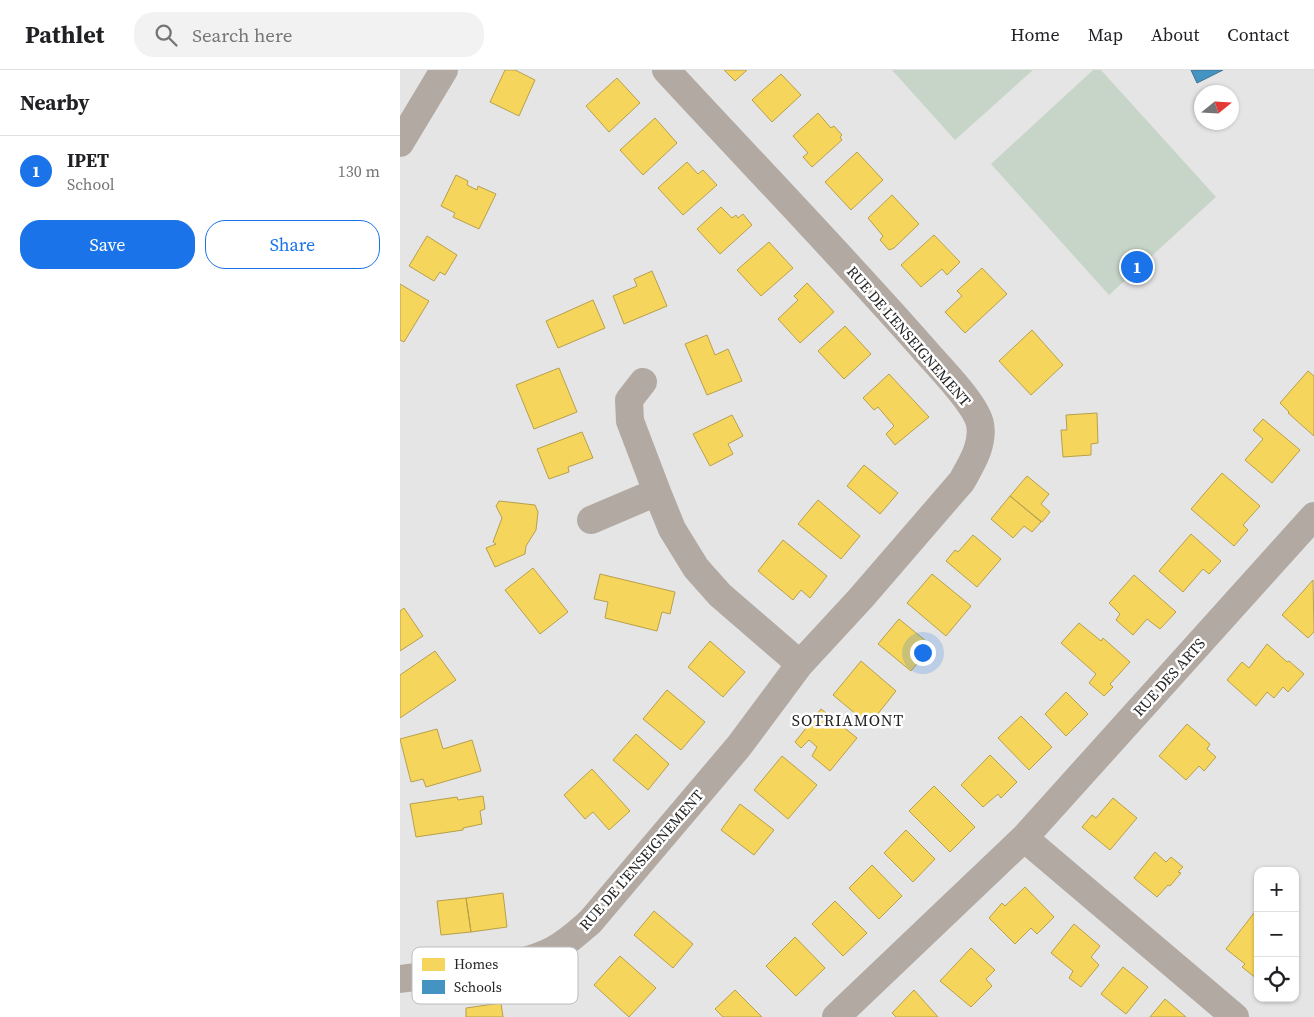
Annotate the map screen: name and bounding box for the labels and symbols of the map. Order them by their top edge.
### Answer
north arrow [1194,85,1239,130]
pin: 1 [1121,248,1153,286]
street label: RUE DE L'ENSEIGNEMENT [842,261,976,411]
street label: RUE DES ARTS [1128,633,1210,721]
your location [910,640,936,666]
district label: SOTRIAMONT [792,709,904,731]
street label: RUE DE L'ENSEIGNEMENT [574,785,708,935]
legend [412,947,578,1004]
text: Homes [454,954,498,974]
text: Schools [454,977,502,997]

